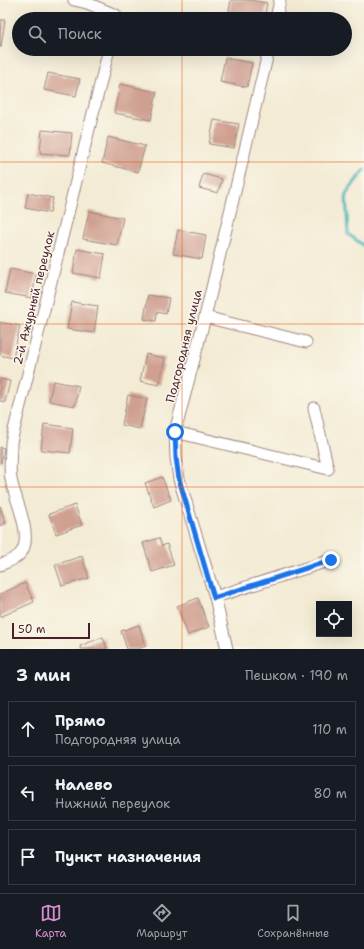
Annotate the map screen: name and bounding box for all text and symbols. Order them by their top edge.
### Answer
search box [12,12,352,56]
icon: search [26,23,48,45]
text: Поиск [58,24,102,44]
street label: 2-й Ажурный переулок [10,229,59,367]
street label: Подгородняя улица [162,287,206,404]
route start [166,423,184,441]
route end [322,551,340,569]
map controls [316,601,352,637]
button: locate [316,601,352,637]
scale bar [12,621,90,640]
text: 50 m [18,622,46,637]
text: 3 мин [16,664,71,686]
text: Пешком · 190 m [245,667,348,684]
text: Прямо [55,711,105,731]
icon: ahead [17,718,39,740]
text: 110 m [312,721,347,738]
text: Подгородняя улица [55,731,181,748]
text: Налево [55,775,113,795]
icon: left [17,782,39,804]
text: 80 m [313,785,347,802]
text: Нижний переулок [55,795,170,812]
icon: arrive [17,846,39,868]
text: Пункт назначения [55,847,201,867]
tab: Карта [35,902,66,941]
tab: Маршрут [136,902,187,941]
tab: Сохранённые [257,902,329,941]

